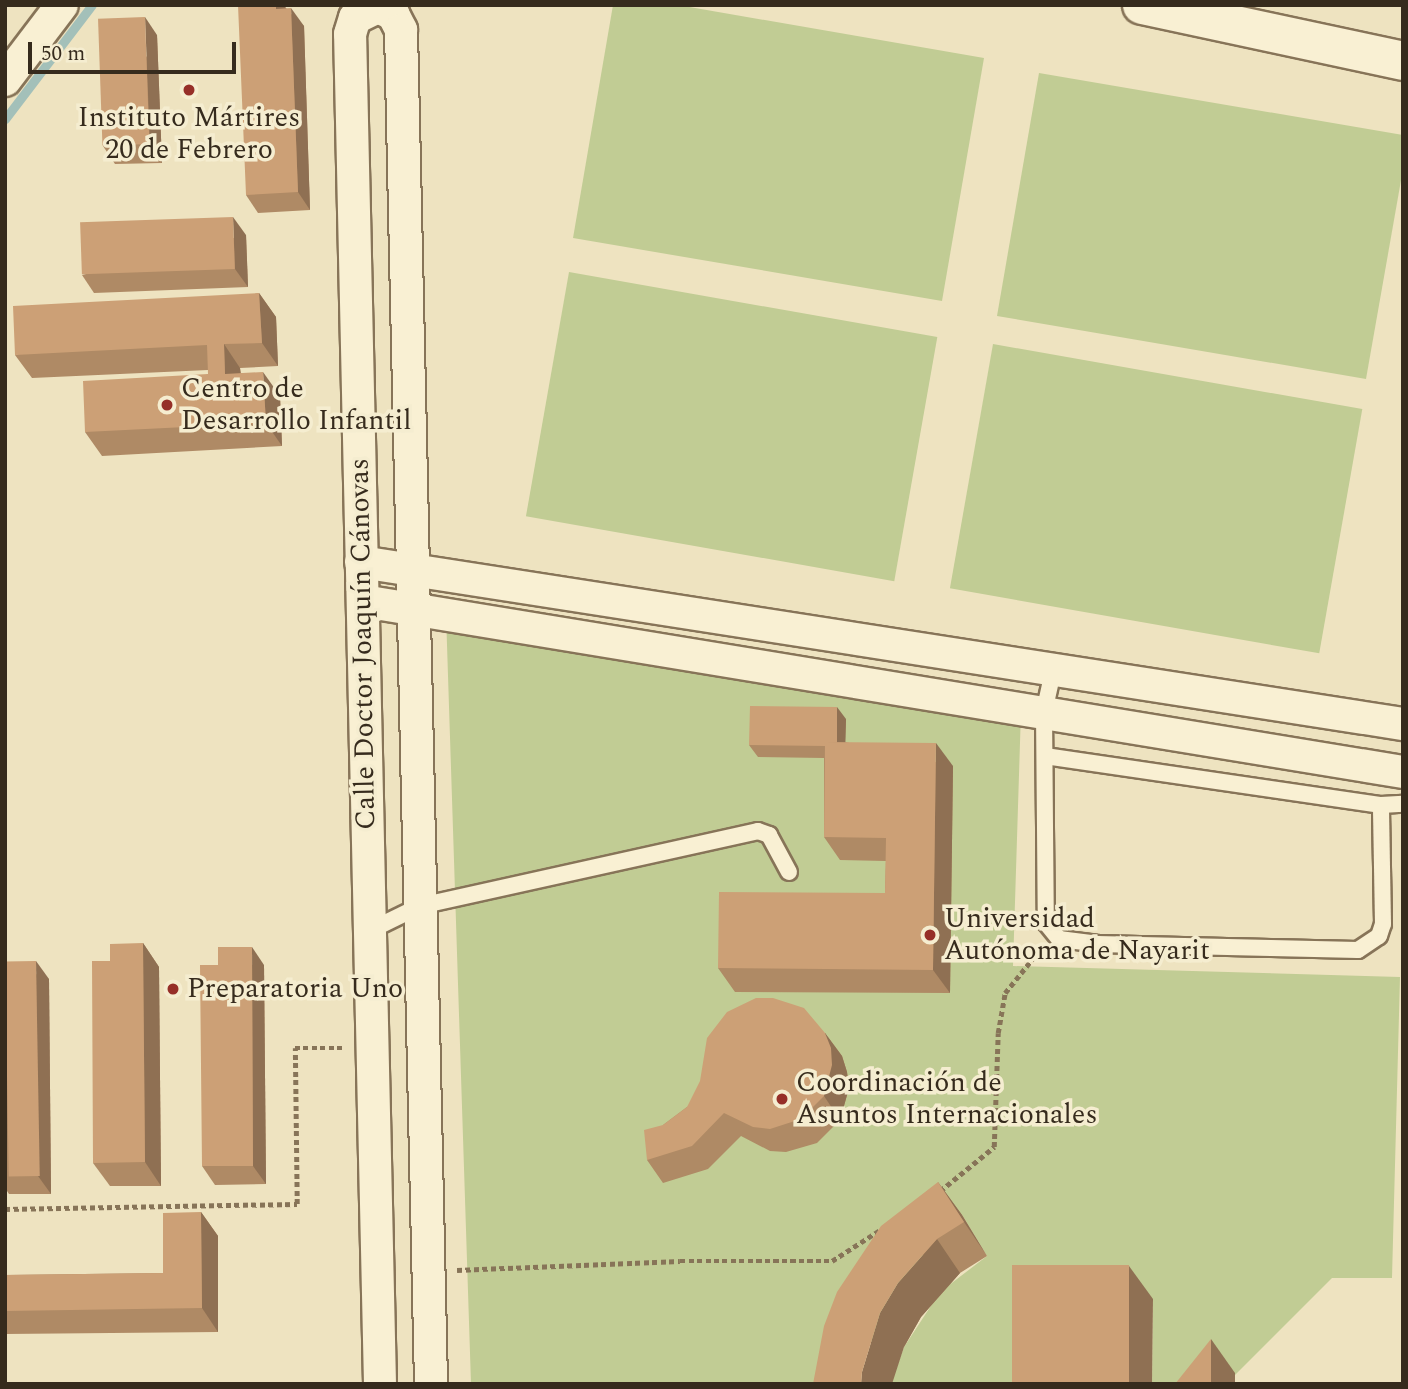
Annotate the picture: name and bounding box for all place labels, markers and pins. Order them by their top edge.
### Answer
marker: Instituto Mártires 20 de Febrero [181,82,197,98]
place label: Instituto Mártires 20 de Febrero [78,101,300,167]
place label: Centro de Desarrollo Infantil [181,372,412,438]
marker: Centro de Desarrollo Infantil [159,397,175,413]
place label: Universidad Autónoma de Nayarit [944,902,1210,968]
marker: Universidad Autónoma de Nayarit [922,927,938,943]
place label: Preparatoria Uno [187,972,403,1006]
marker: Preparatoria Uno [165,981,181,997]
place label: Coordinación de Asuntos Internacionales [796,1066,1097,1132]
marker: Coordinación de Asuntos Internacionales [774,1091,790,1107]

